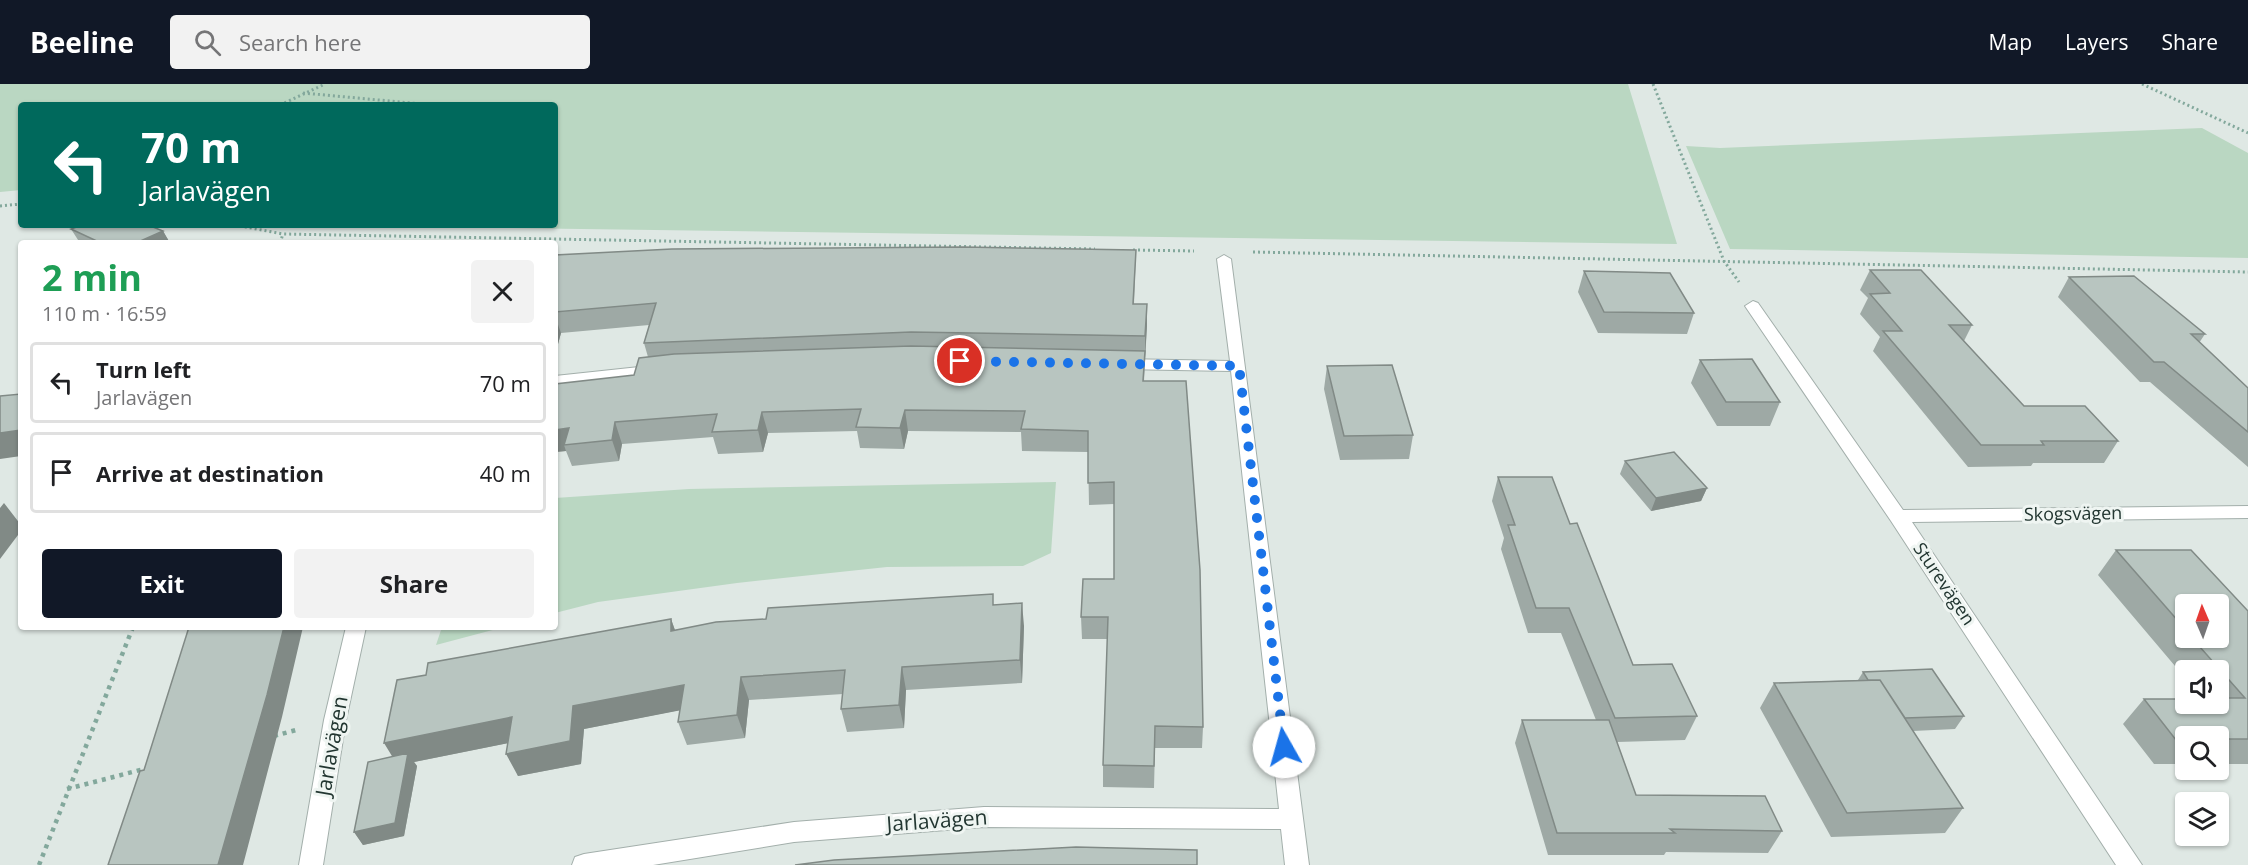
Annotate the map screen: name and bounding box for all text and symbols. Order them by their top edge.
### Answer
search box [170,15,590,69]
text: Beeline [30,23,134,61]
icon: search [191,26,224,59]
text: Search here [239,27,362,57]
text: Map [1989,28,2032,56]
text: Layers [2065,28,2129,56]
text: Share [2162,28,2218,56]
text: 70 m [141,118,241,175]
icon: left [42,126,120,204]
text: Jarlavägen [141,172,271,209]
text: 2 min [42,253,142,302]
button: close [471,260,534,323]
text: 110 m · 16:59 [42,300,167,327]
pin [934,335,985,386]
icon: arrive [943,344,976,377]
text: Turn left [96,354,191,384]
icon: left [45,366,78,399]
text: 70 m [480,368,531,398]
text: Jarlavägen [96,384,192,411]
icon: arrive [45,456,78,489]
text: Arrive at destination [96,458,324,488]
text: 40 m [480,458,531,488]
street label: Skogsvägen [2024,500,2122,526]
street label: Sturevägen [1908,537,1981,629]
button: Exit [42,549,282,618]
button: Share [294,549,534,618]
north arrow [2175,594,2229,648]
map controls [2175,594,2229,846]
button: sound [2175,660,2229,714]
street label: Jarlavägen [308,694,354,800]
position arrow [1252,715,1316,779]
button: search [2175,726,2229,780]
button: layers [2175,792,2229,846]
street label: Jarlavägen [884,803,988,838]

